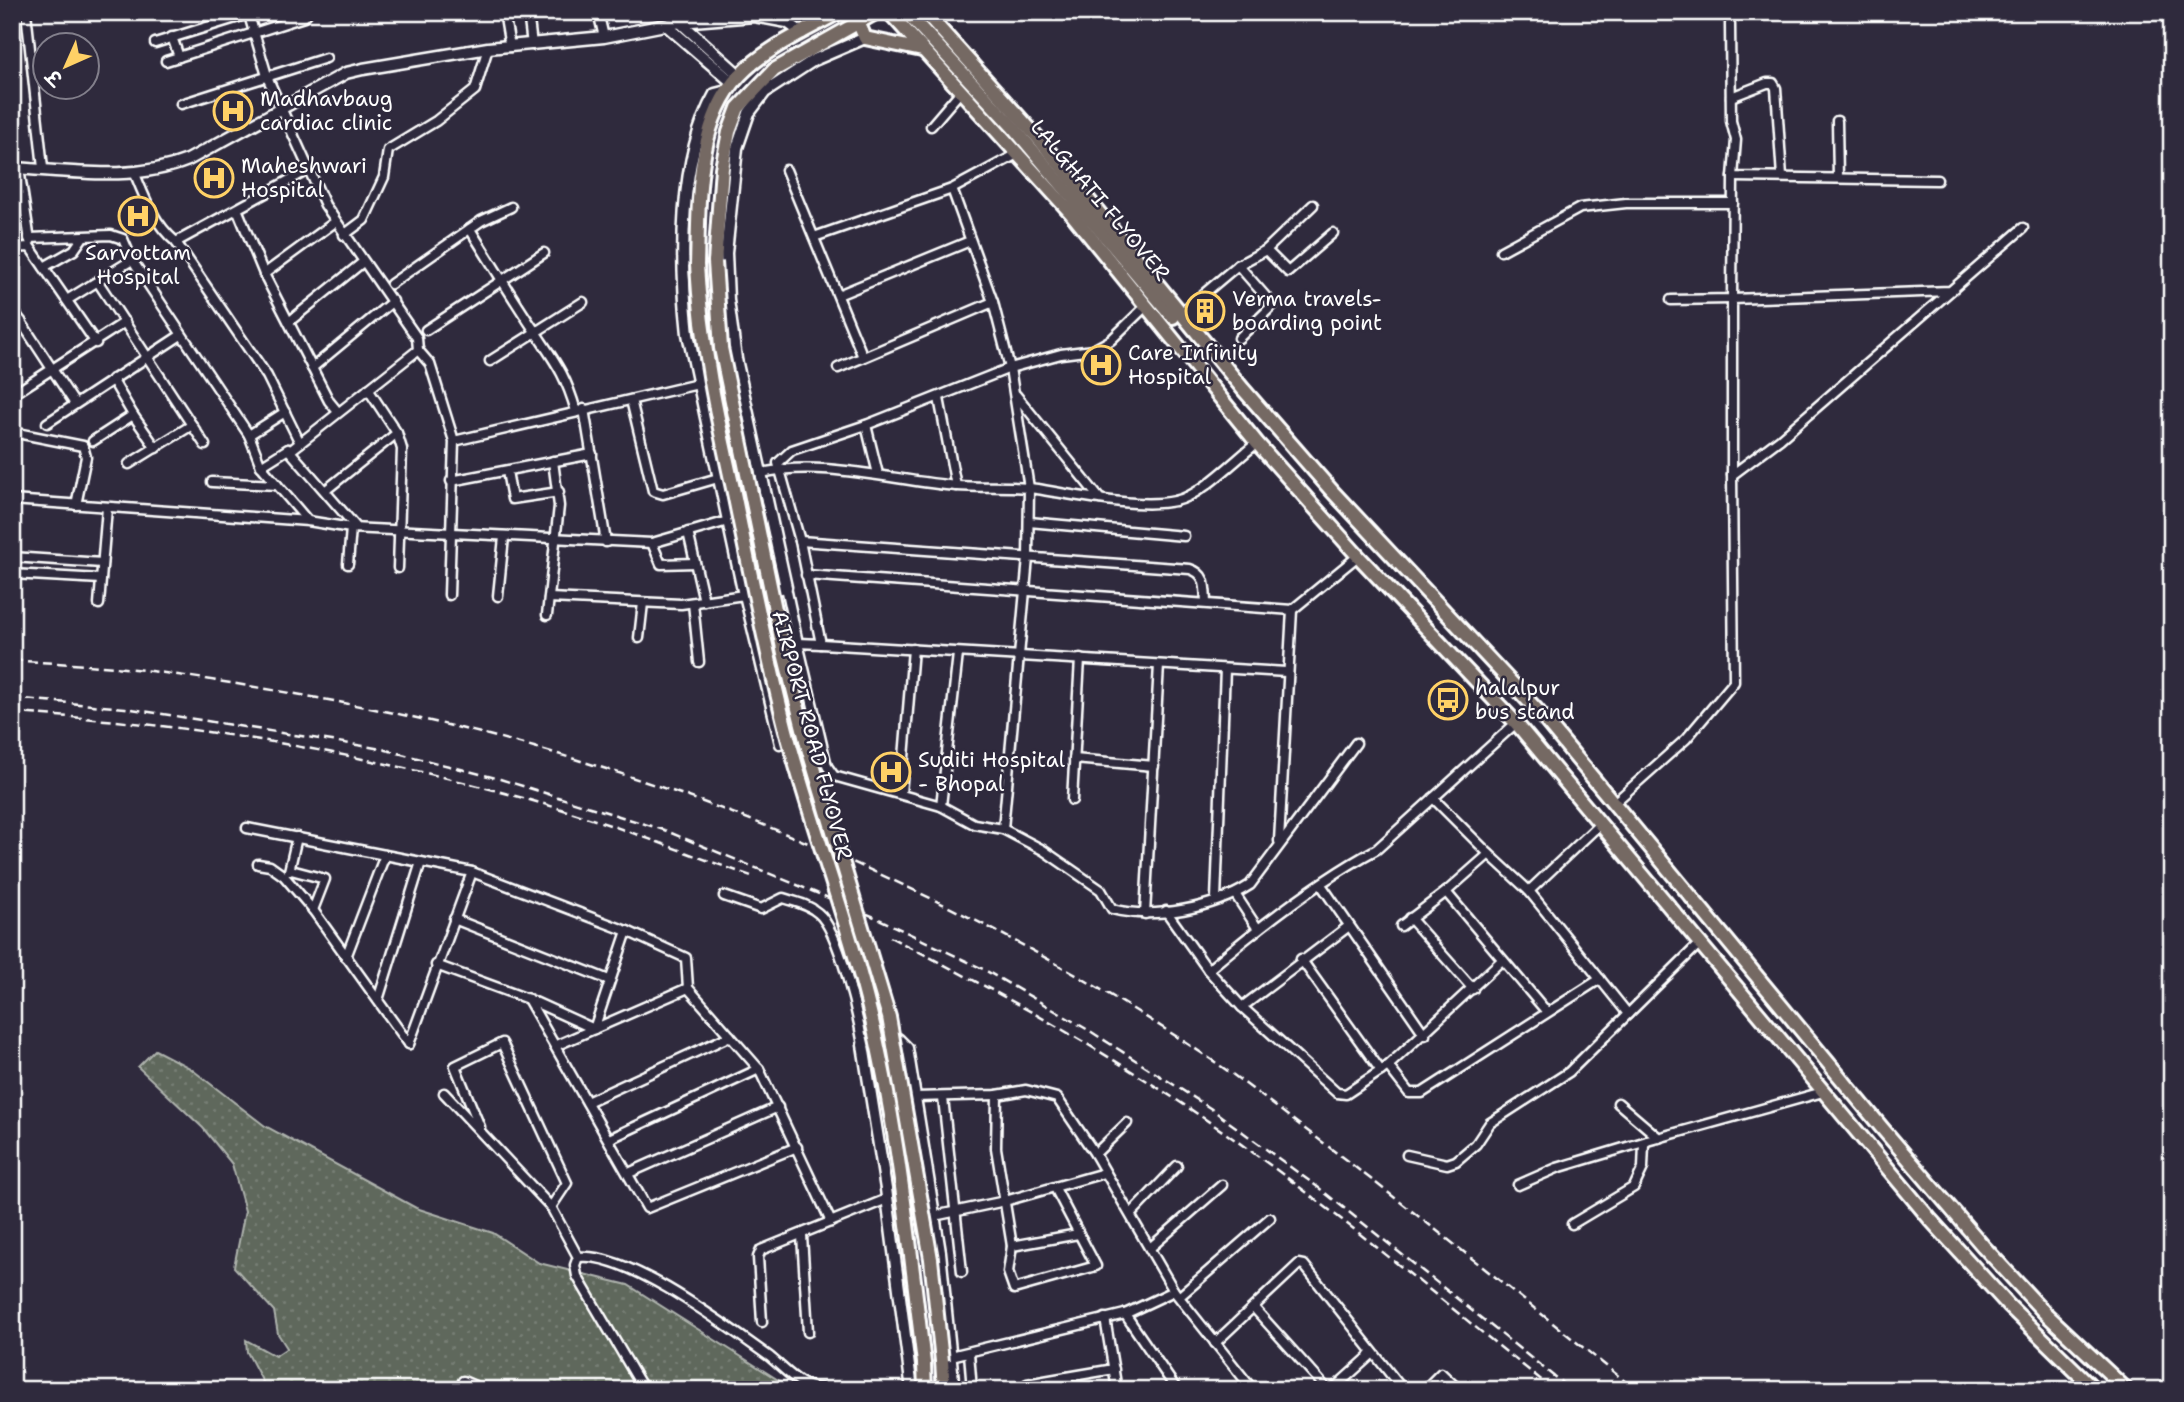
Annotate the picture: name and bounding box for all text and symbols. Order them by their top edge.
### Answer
north arrow [32,32,102,102]
text: उ [39,63,69,92]
place label: Madhavbaug cardiac clinic [260,85,393,137]
hospital icon: Madhavbaug cardiac clinic [212,90,254,132]
street label: LALGHATI FLYOVER [1024,113,1176,287]
place label: Maheshwari Hospital [241,152,367,204]
hospital icon: Maheshwari Hospital [193,157,235,199]
hospital icon: Sarvottam Hospital [117,195,159,237]
place label: Sarvottam Hospital [85,239,191,291]
place label: Verma travels- boarding point [1232,285,1382,337]
building icon: Verma travels- boarding point [1184,290,1226,332]
place label: Care Infinity Hospital [1128,339,1258,391]
hospital icon: Care Infinity Hospital [1080,344,1122,386]
street label: AIRPORT ROAD FLYOVER [765,607,859,863]
place label: halalpur bus stand [1475,674,1575,726]
bus stop icon: halalpur bus stand [1427,679,1469,721]
place label: Suditi Hospital - Bhopal [918,746,1066,798]
hospital icon: Suditi Hospital - Bhopal [870,751,912,793]

